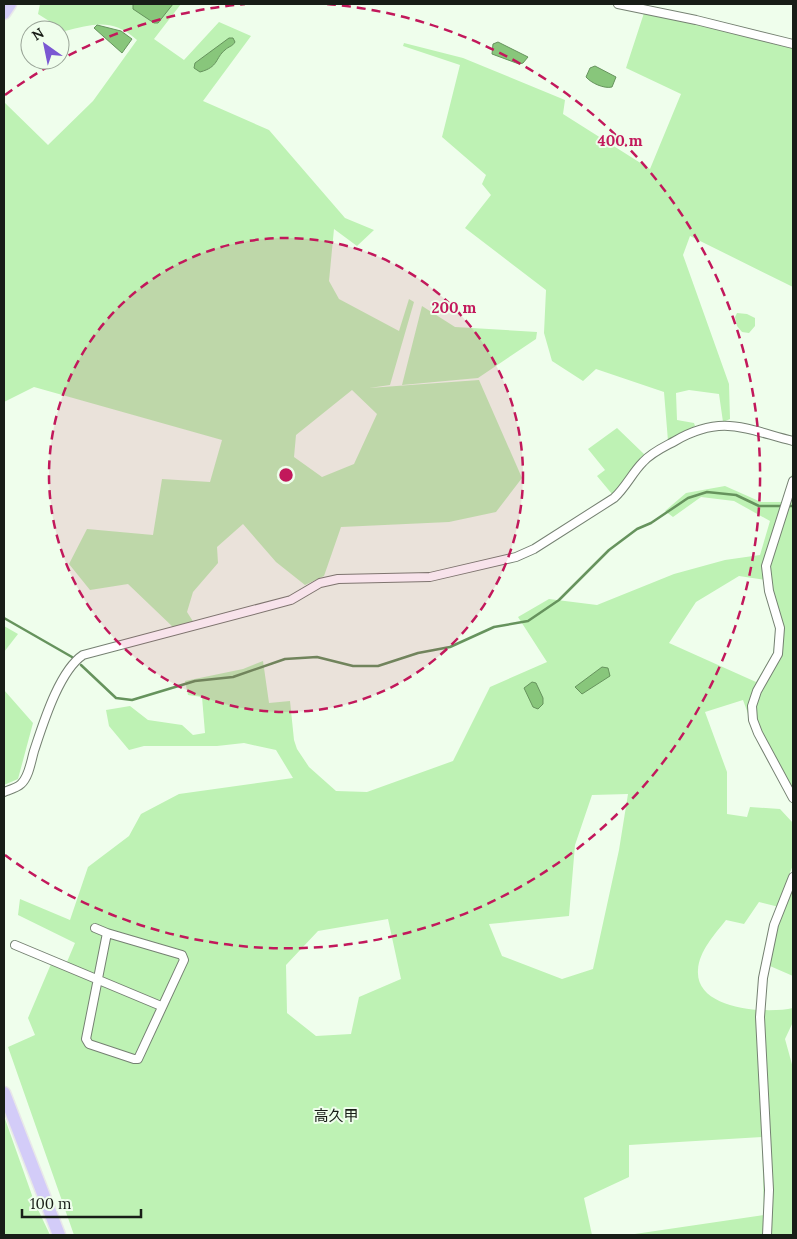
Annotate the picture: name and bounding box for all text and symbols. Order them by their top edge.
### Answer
north arrow [20,20,70,70]
text: N [28,24,48,45]
text: 400 m [597,131,643,150]
text: 200 m [432,298,477,317]
centre of rings [277,466,295,484]
district label: 高久甲 [313,1106,359,1125]
scale bar [22,1186,141,1218]
text: 100 m [30,1194,71,1213]

